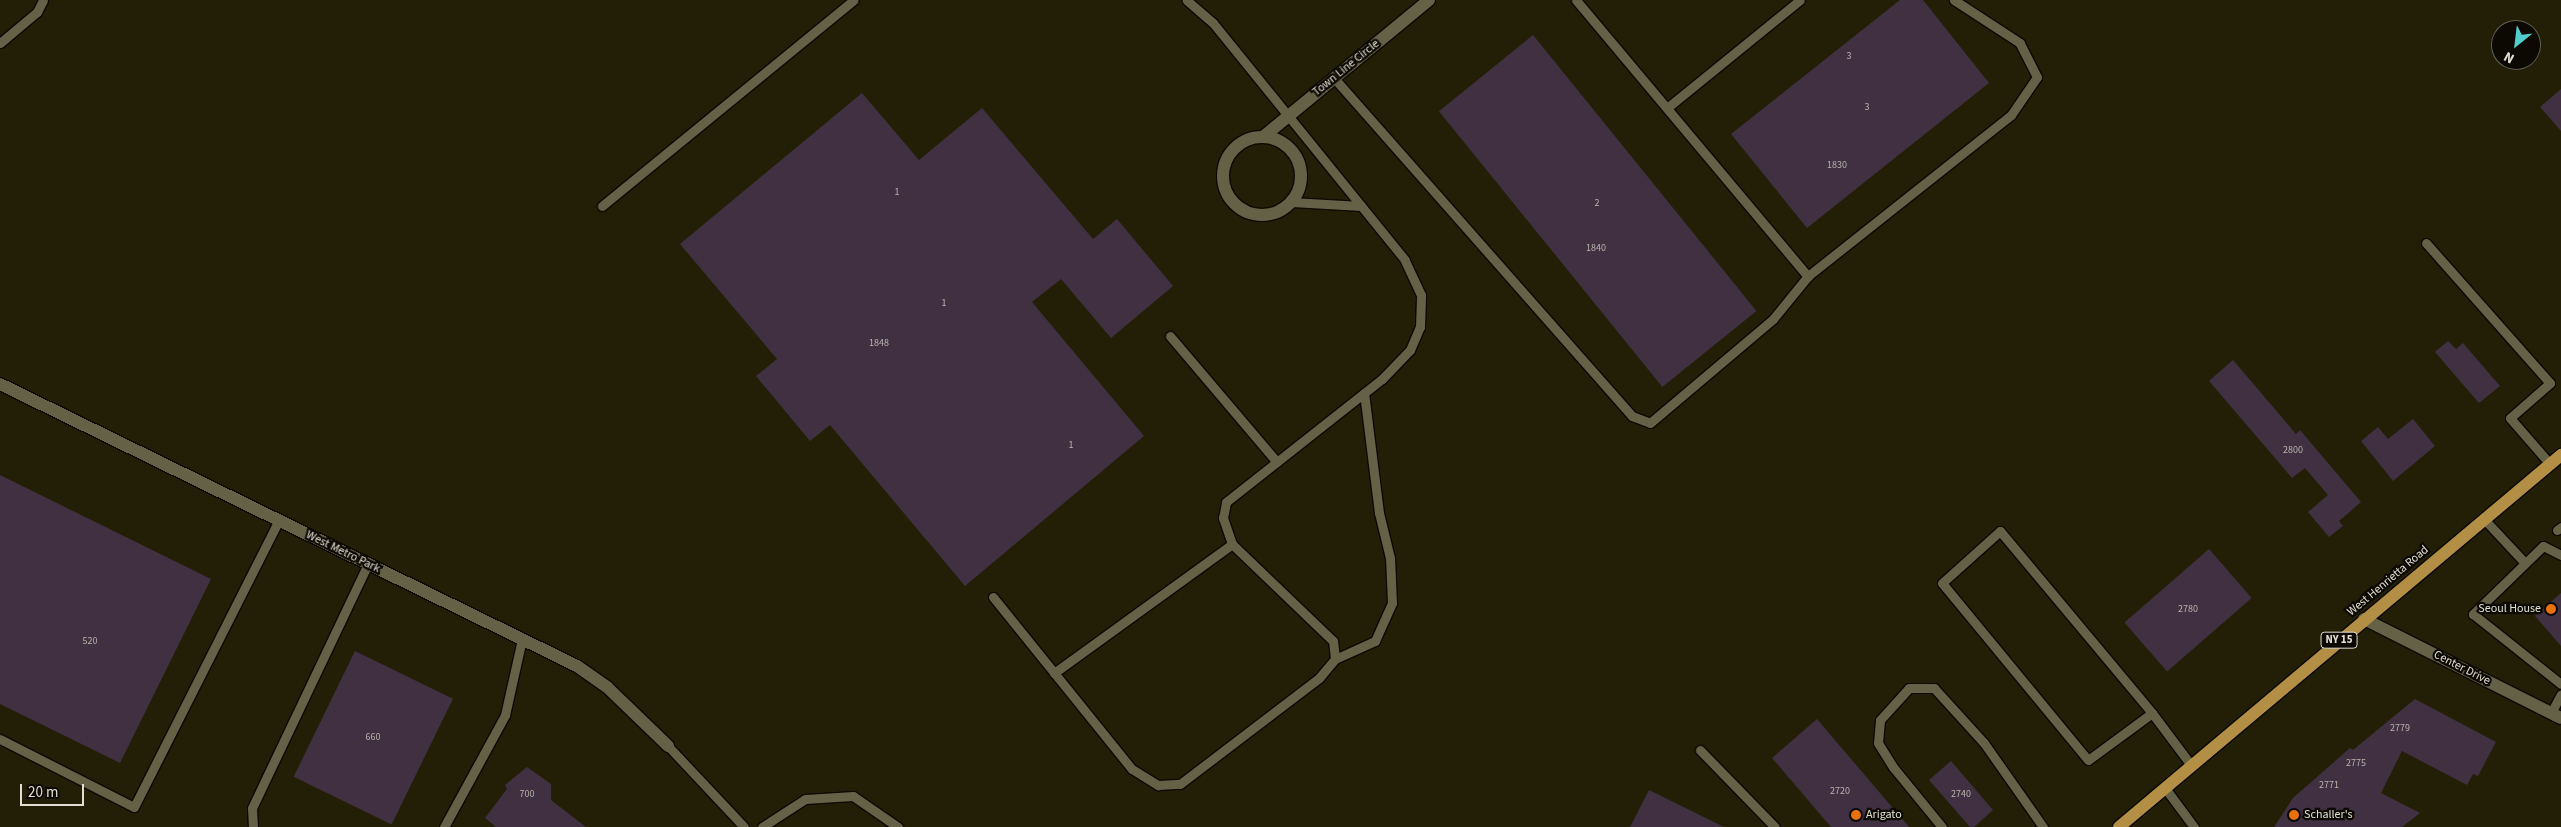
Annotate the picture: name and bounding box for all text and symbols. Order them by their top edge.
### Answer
north arrow [2491,20,2541,70]
street label: Town Line Circle [1310,37,1382,99]
text: N [2500,46,2518,68]
house number: 3 [1847,51,1851,63]
house number: 3 [1865,102,1869,114]
house number: 1830 [1827,160,1847,172]
house number: 1 [895,187,899,199]
house number: 2 [1595,198,1599,210]
house number: 1840 [1586,243,1606,255]
house number: 1 [942,298,946,310]
house number: 1848 [869,338,889,350]
house number: 1 [1069,440,1073,452]
house number: 2800 [2283,445,2303,457]
street label: West Metro Park [304,528,382,576]
street label: West Henrietta Road [2344,543,2432,619]
place label: Seoul House [2478,602,2541,616]
marker: Seoul House [2545,603,2557,615]
house number: 2780 [2178,604,2198,616]
road number: NY 15 [2320,632,2358,648]
house number: 520 [83,636,97,648]
street label: Center Drive [2431,648,2493,688]
house number: 2779 [2390,723,2410,735]
house number: 660 [366,732,380,744]
house number: 2775 [2346,758,2366,770]
scale bar [22,774,86,806]
house number: 2771 [2319,780,2339,792]
text: 20 m [28,782,58,803]
house number: 2720 [1830,786,1850,798]
house number: 700 [520,789,534,801]
house number: 2740 [1951,789,1971,801]
place label: Arigato [1866,808,1902,822]
place label: Schaller's [2304,808,2352,822]
marker: Arigato [1850,809,1862,821]
marker: Schaller's [2288,809,2300,821]

